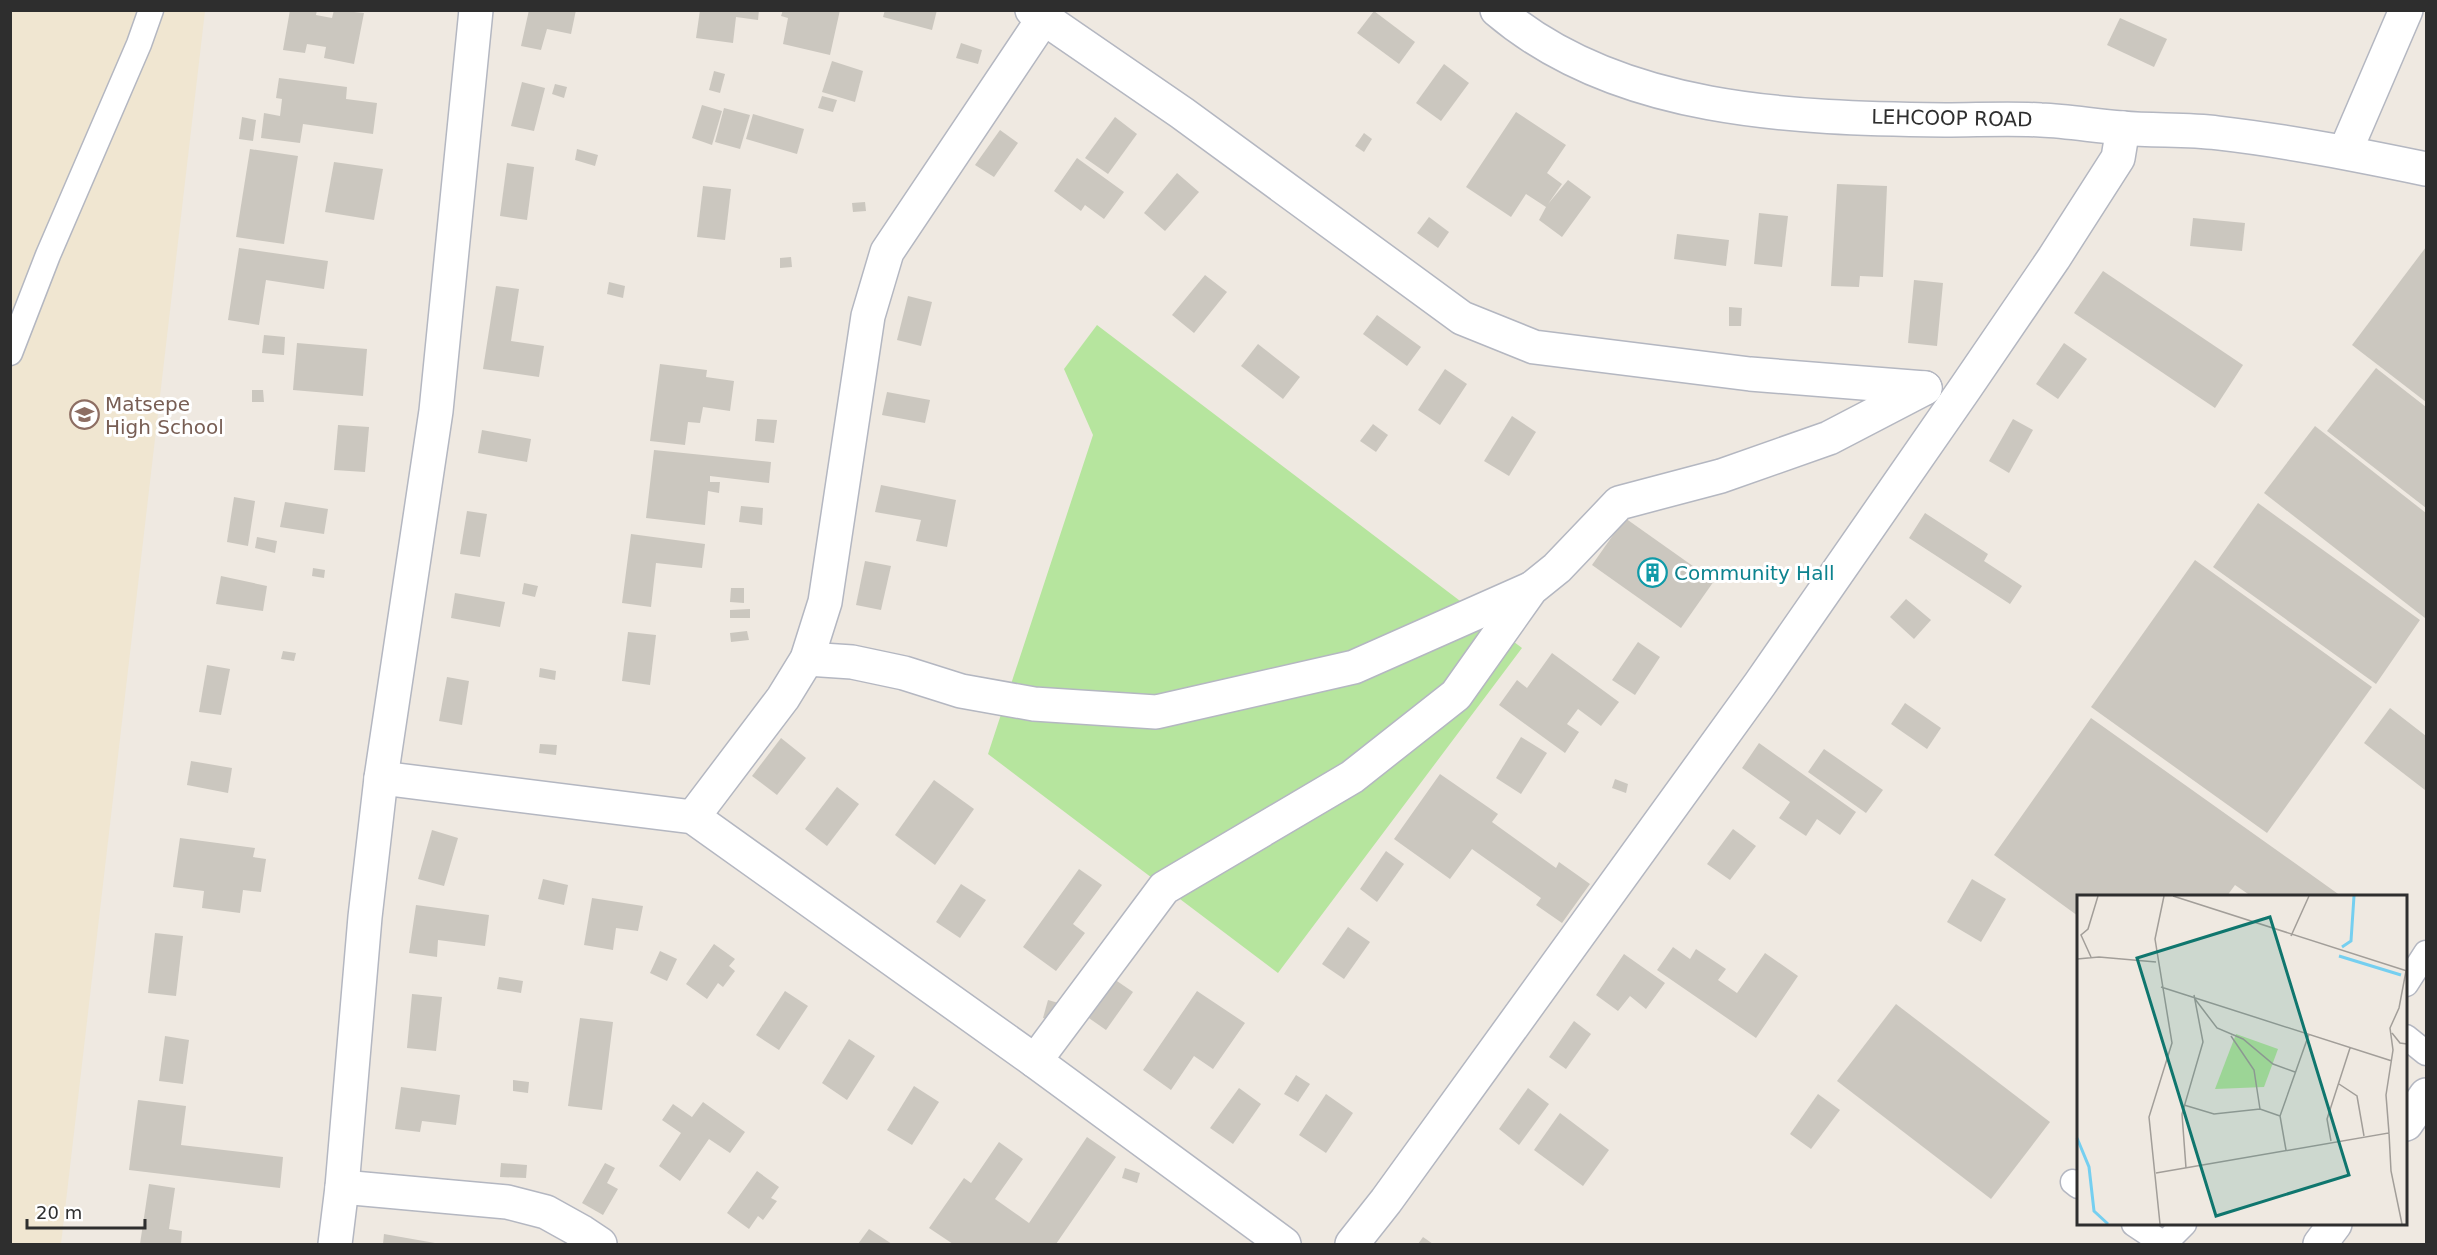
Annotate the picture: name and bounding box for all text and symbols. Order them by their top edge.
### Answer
street label: LEHCOOP ROAD [1871,105,2033,131]
place label: Matsepe High School [105,392,224,439]
school or university icon: Matsepe High School [68,399,100,431]
building icon: Community Hall [1637,557,1669,589]
place label: Community Hall [1674,561,1835,585]
inset map [2077,895,2407,1225]
scale bar [27,1192,146,1230]
text: 20 m [36,1202,82,1223]

